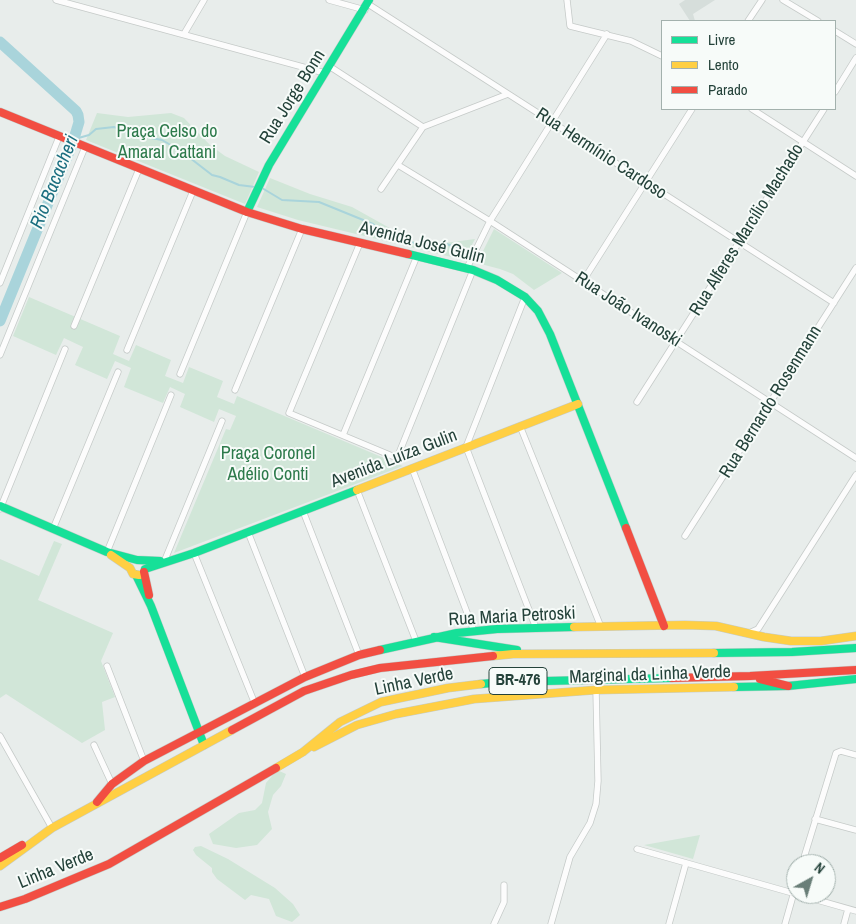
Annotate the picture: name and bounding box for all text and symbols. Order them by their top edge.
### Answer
legend [661,20,836,110]
text: Livre [708,29,735,50]
street label: Rua Jorge Bonn [256,46,330,148]
text: Lento [708,54,739,75]
text: Parado [708,79,748,100]
street label: Rua Hermínio Cardoso [531,104,671,204]
park label: Praça Celso do Amaral Cattani [117,121,217,163]
water label: Rio Bacacheri [26,132,84,232]
street label: Rua Alferes Marcílio Machado [685,140,809,320]
street label: Avenida José Gulin [357,217,487,269]
street label: Rua João Ivanoski [571,268,685,352]
street label: Rua Bernardo Rosenmann [715,322,827,482]
street label: Avenida Luíza Gulin [328,425,460,493]
park label: Praça Coronel Adélio Conti [221,443,315,486]
street label: Rua Maria Petroski [448,603,576,631]
street label: Marginal da Linha Verde [569,661,731,689]
street label: Linha Verde [373,663,455,701]
road number: BR-476 [489,668,547,694]
street label: Linha Verde [15,844,97,894]
north arrow [786,854,836,904]
text: N [811,859,829,878]

